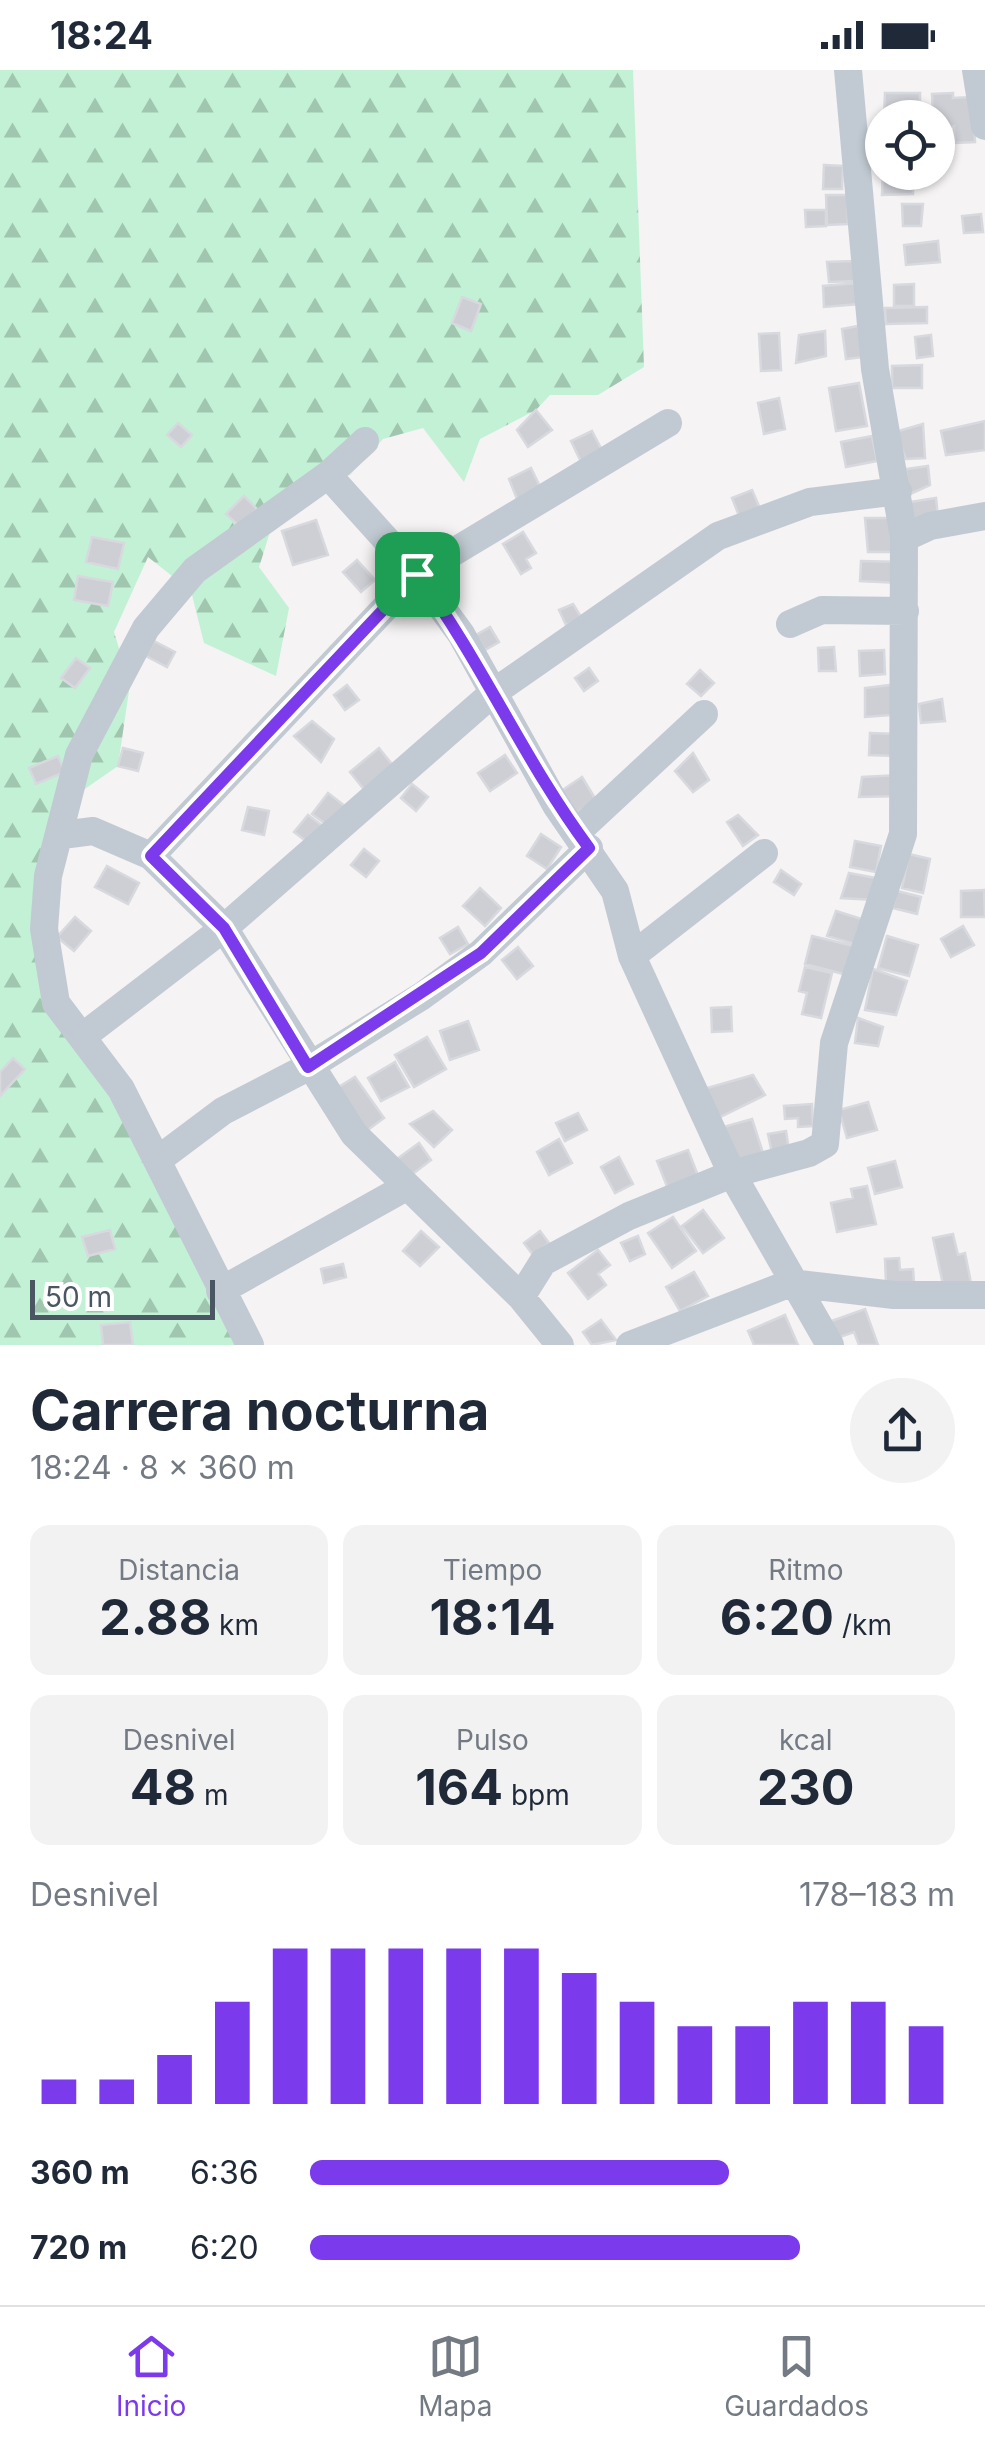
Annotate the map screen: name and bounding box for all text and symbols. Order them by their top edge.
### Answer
text: 18:24 [50,12,153,58]
map controls [865,100,955,190]
button: locate [865,100,955,190]
pin [375,532,460,617]
icon: arrive [390,547,445,602]
scale bar [30,1275,215,1320]
text: 50 m [45,1280,112,1314]
text: Carrera nocturna [30,1377,490,1443]
button: share [850,1378,955,1483]
text: 18:24 · 8 × 360 m [30,1448,295,1487]
text: Distancia [118,1553,240,1587]
text: Tiempo [443,1553,542,1587]
text: Ritmo [768,1553,843,1587]
text: 2.88 [99,1587,211,1647]
text: 18:14 [429,1587,556,1647]
text: 6:20 [720,1587,834,1647]
text: km [211,1608,259,1642]
text: /km [834,1608,892,1642]
text: Desnivel [123,1723,236,1757]
text: Pulso [456,1723,529,1757]
text: kcal [779,1723,833,1757]
text: 48 [130,1757,196,1817]
text: 164 [415,1757,503,1817]
text: 230 [757,1757,855,1817]
text: m [196,1778,229,1812]
text: bpm [503,1778,570,1812]
text: Desnivel [30,1875,159,1914]
text: 178–183 m [799,1875,955,1914]
text: 360 m [30,2153,130,2192]
text: 6:36 [190,2153,259,2192]
text: 720 m [30,2228,127,2267]
text: 6:20 [190,2228,259,2267]
tab: Inicio [116,2329,186,2423]
tab: Mapa [418,2329,492,2423]
tab: Guardados [724,2329,869,2423]

